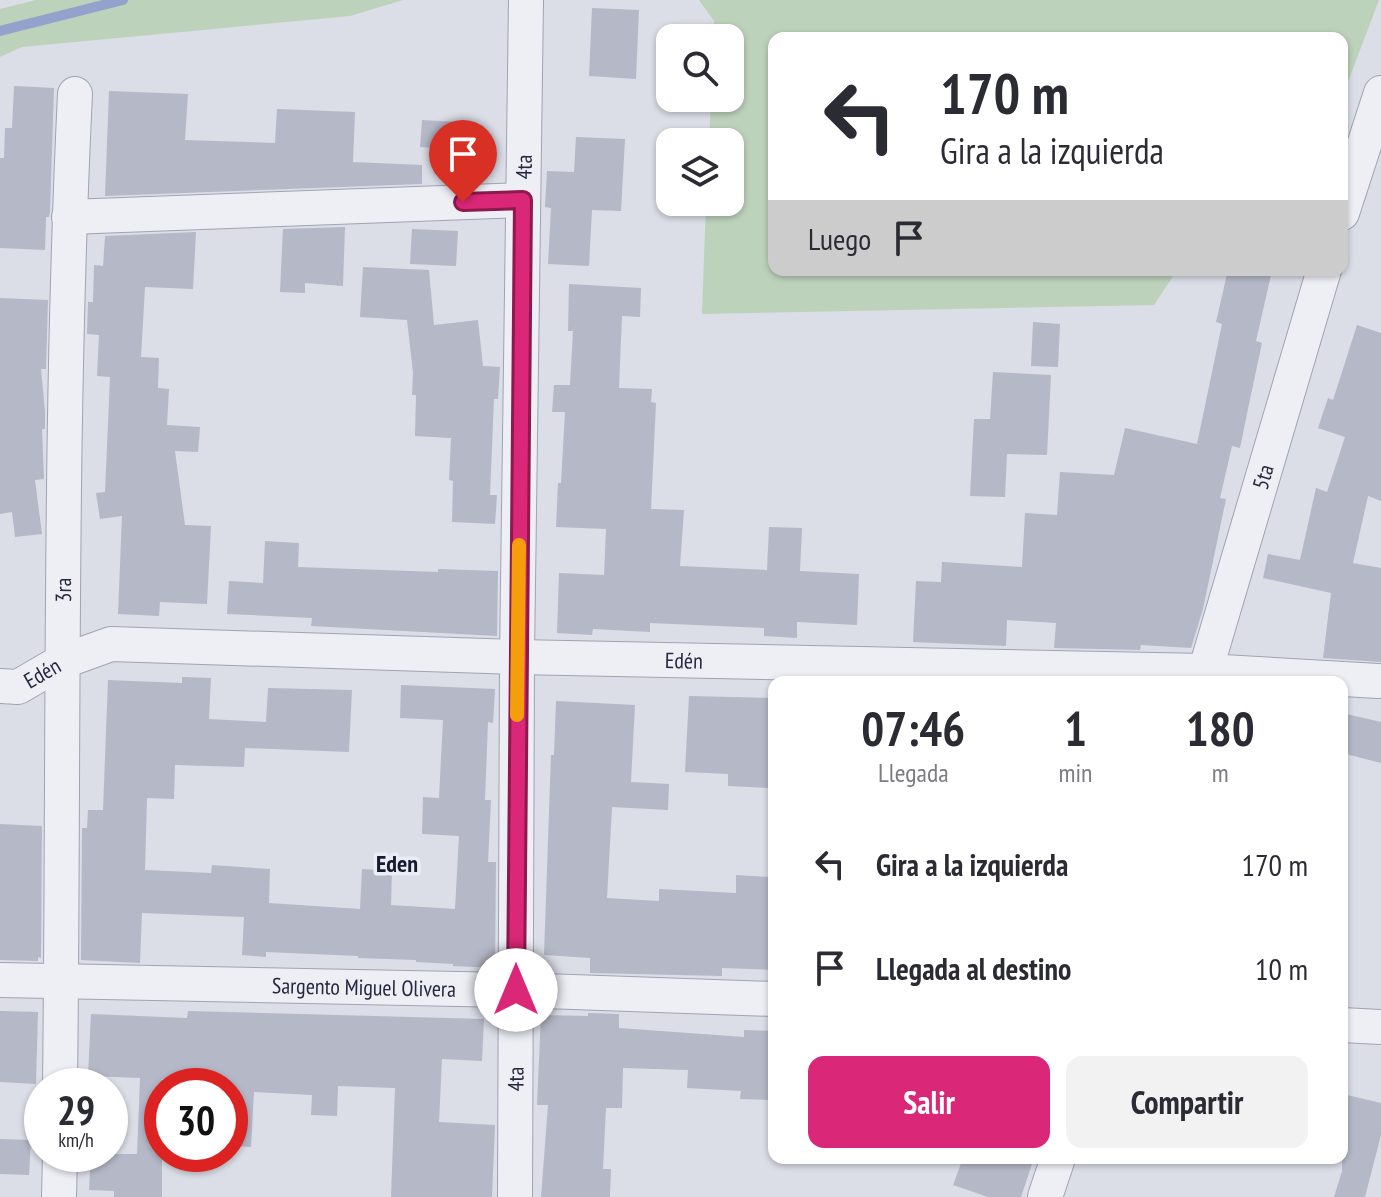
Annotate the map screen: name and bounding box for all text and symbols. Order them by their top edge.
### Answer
map controls [656,24,744,216]
button: search [656,24,744,112]
text: 170 m [940,57,1069,129]
icon: left [808,64,912,168]
pin [429,120,497,202]
text: Gira a la izquierda [940,127,1164,174]
button: layers [656,128,744,216]
icon: arrive [441,132,485,176]
street label: 4ta [510,154,538,180]
icon: arrive [887,216,931,260]
text: Luego [808,219,871,258]
street label: 5ta [1246,461,1280,493]
street label: 3ra [49,578,77,602]
street label: Edén [665,646,703,675]
street label: Edén [19,651,66,695]
text: 07:46 [861,697,965,759]
text: 1 [1064,697,1087,759]
text: 180 [1186,697,1255,759]
text: Llegada [878,756,949,789]
text: min [1058,756,1092,789]
text: m [1212,756,1229,789]
icon: left [808,842,852,886]
text: Gira a la izquierda [876,845,1068,884]
text: 170 m [1242,845,1308,884]
district label: Eden [376,848,418,879]
icon: arrive [808,946,852,990]
position arrow [474,948,558,1032]
text: Llegada al destino [876,949,1071,988]
text: 10 m [1255,949,1308,988]
street label: Sargento Miguel Olivera [272,971,456,1003]
button: Salir [808,1056,1050,1148]
button: Compartir [1066,1056,1308,1148]
street label: 4ta [501,1067,529,1091]
speed limit sign: 30 [144,1068,248,1172]
text: 29 [57,1084,95,1136]
text: km/h [58,1127,94,1153]

